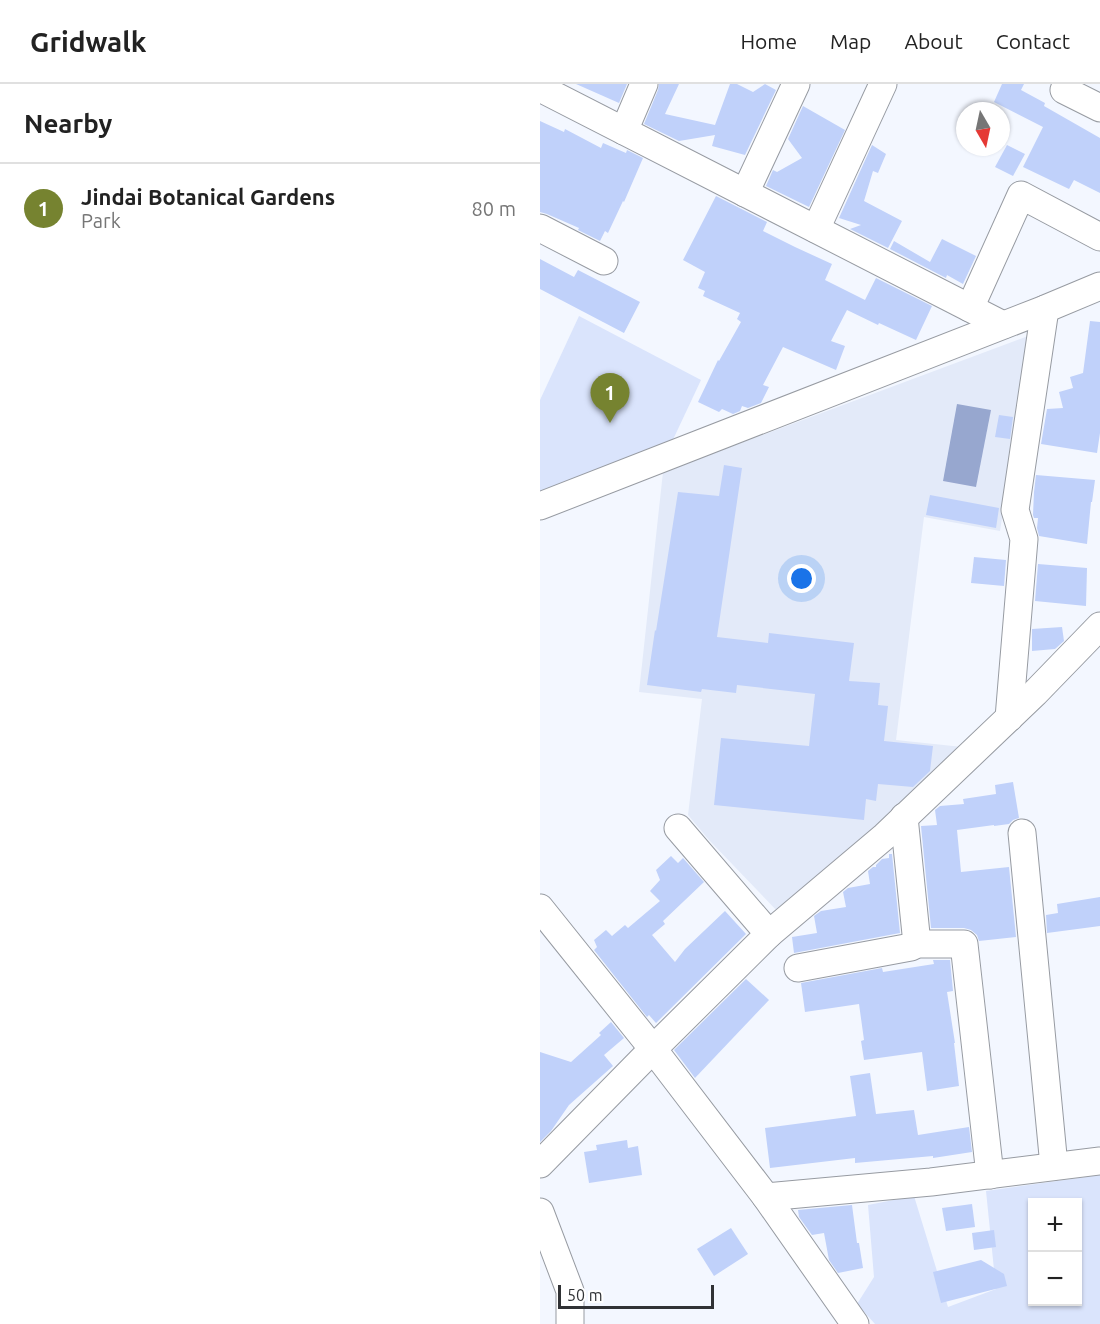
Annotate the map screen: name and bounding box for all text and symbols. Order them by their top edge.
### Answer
text: Gridwalk [30,26,147,57]
text: Home [740,29,797,53]
text: Map [830,29,871,53]
text: About [904,29,963,53]
text: Contact [996,29,1070,53]
north arrow [956,102,1010,156]
text: Nearby [24,109,112,138]
text: Jindai Botanical Gardens [81,184,335,209]
text: 1 [38,197,49,220]
text: 80 m [472,197,516,220]
text: Park [81,209,121,232]
pin: 1 [590,374,630,423]
your location [787,564,816,593]
map controls [1028,1198,1082,1306]
button: + [1028,1198,1082,1252]
button: − [1028,1252,1082,1306]
scale bar [558,1282,714,1310]
text: 50 m [567,1286,603,1304]

